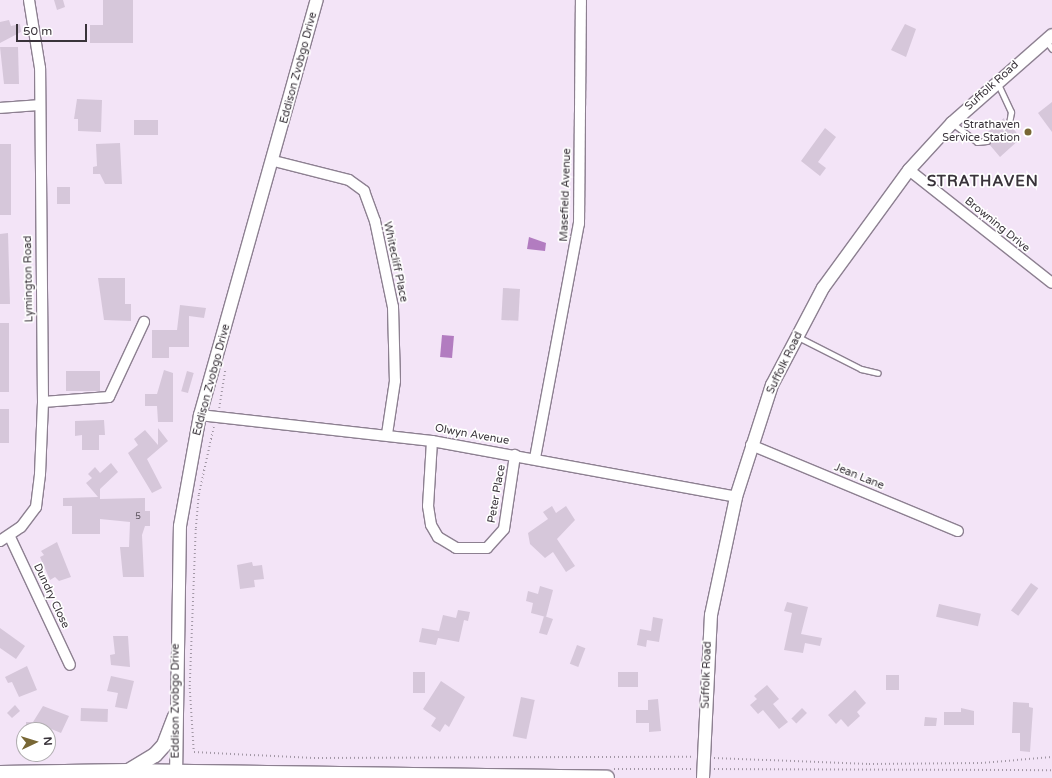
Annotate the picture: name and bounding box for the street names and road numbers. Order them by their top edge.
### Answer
street label: Eddison Zvobgo Drive [278,11,320,125]
street label: Suffolk Road [963,59,1021,113]
street label: Masefield Avenue [558,148,574,242]
street label: Browning Drive [962,195,1032,255]
street label: Whitecliff Place [380,221,410,303]
street label: Lymington Road [22,236,36,322]
street label: Eddison Zvobgo Drive [191,323,233,437]
street label: Suffolk Road [764,330,806,396]
street label: Olwyn Avenue [434,422,510,448]
street label: Jean Lane [832,461,886,493]
street label: Peter Place [485,464,509,524]
street label: Dundry Close [30,561,72,631]
street label: Suffolk Road [699,641,715,709]
street label: Eddison Zvobgo Drive [169,644,183,758]

